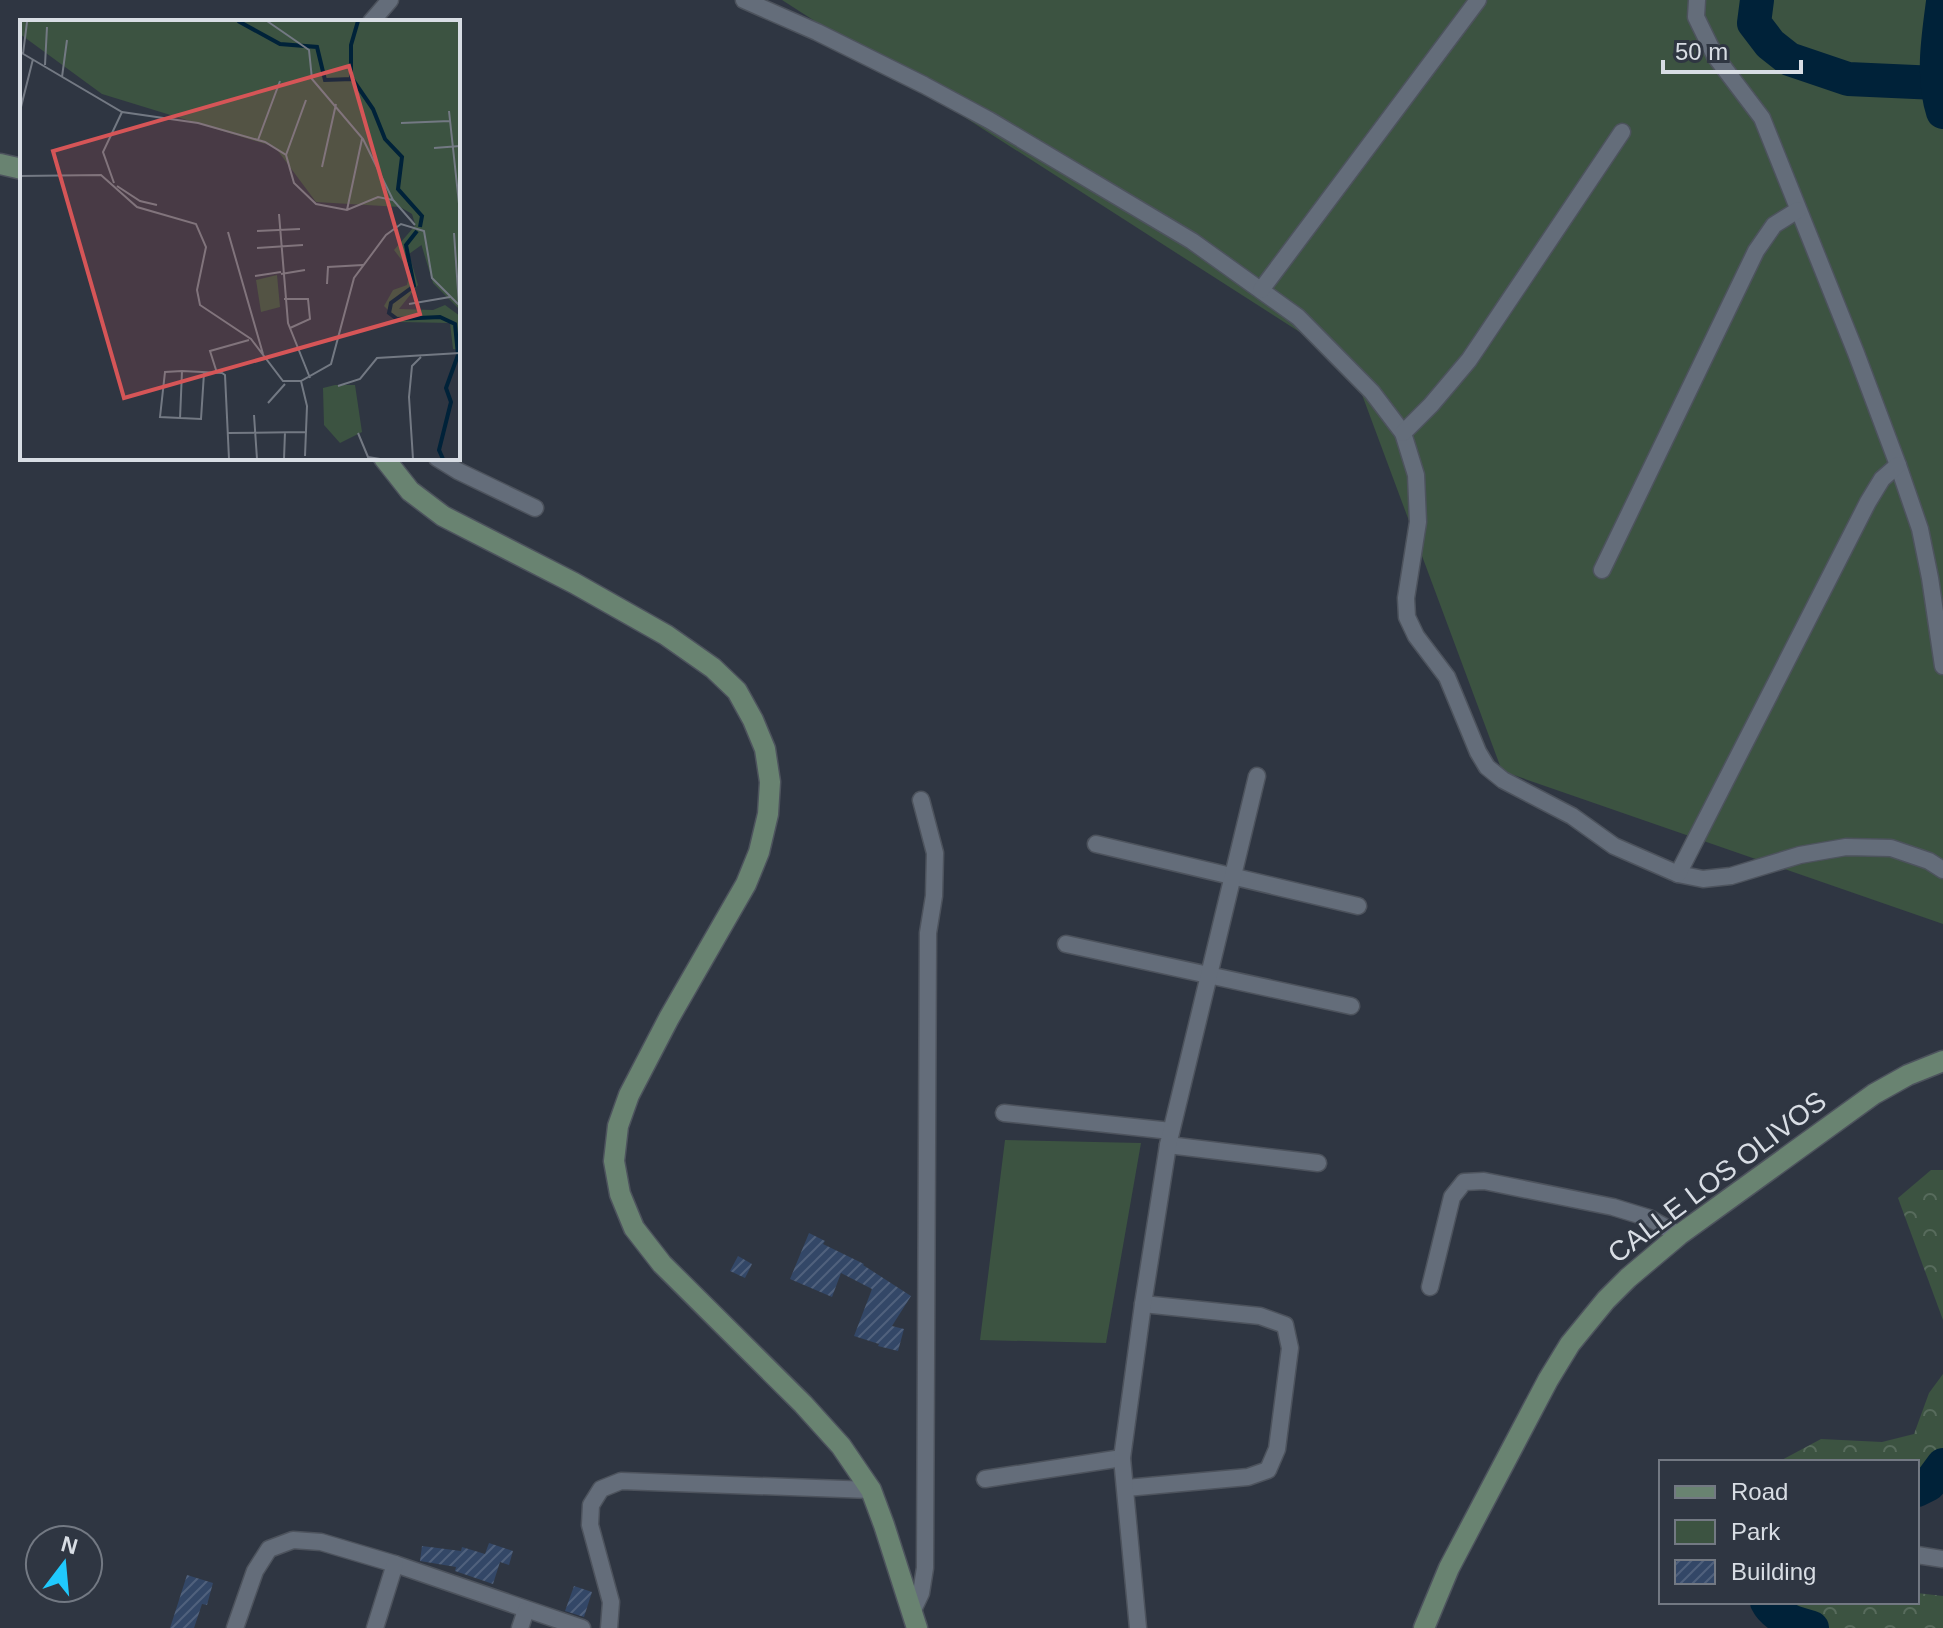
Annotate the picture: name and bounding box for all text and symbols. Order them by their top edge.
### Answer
inset map [20,20,460,460]
scale bar [1663,24,1801,74]
text: 50 m [1675,38,1728,65]
street label: CALLE LOS OLIVOS [1602,1085,1832,1269]
legend [1659,1460,1919,1604]
text: Road [1731,1478,1788,1505]
text: Park [1731,1518,1781,1545]
north arrow [24,1524,104,1604]
text: N [58,1531,80,1559]
text: Building [1731,1558,1816,1585]

